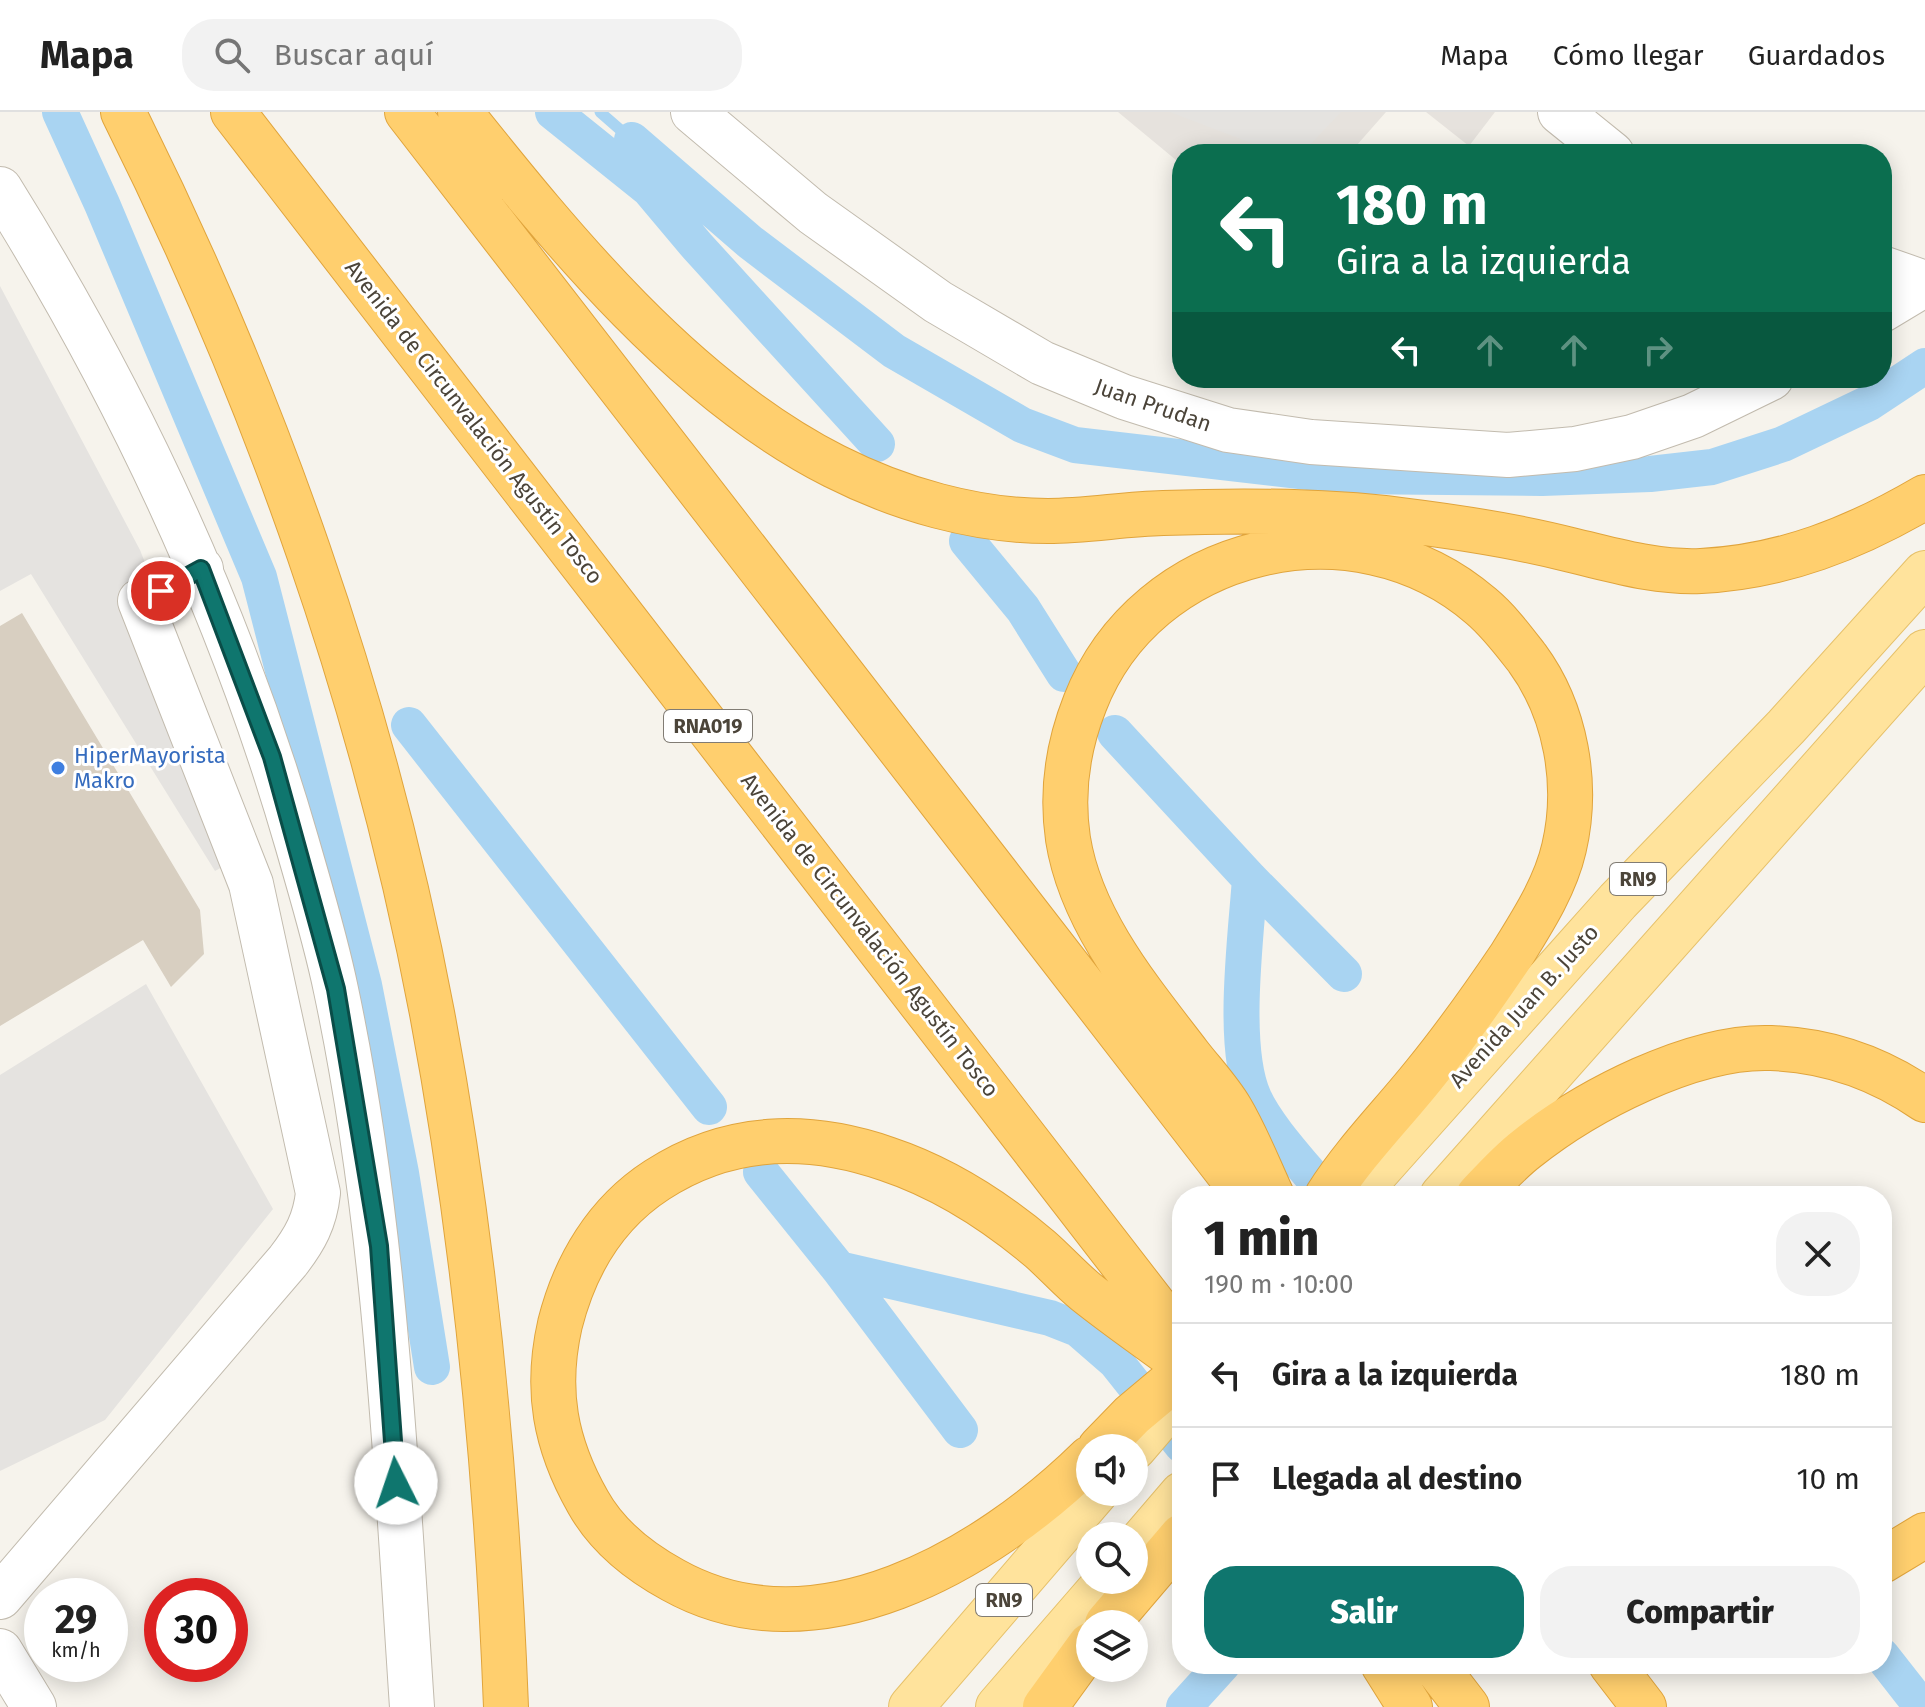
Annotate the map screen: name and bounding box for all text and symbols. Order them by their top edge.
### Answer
search box [182,19,742,91]
text: Mapa [40,32,134,78]
icon: search [210,33,254,77]
text: Buscar aquí [274,37,434,73]
text: Mapa [1440,39,1509,72]
text: Cómo llegar [1553,39,1704,72]
text: Guardados [1748,39,1885,72]
text: 180 m [1336,172,1488,239]
icon: left [1204,176,1308,280]
text: Gira a la izquierda [1336,240,1631,284]
street label: Avenida de Circunvalación Agustín Tosco [339,255,609,589]
icon: left [1384,328,1428,372]
icon: ahead [1468,328,1512,372]
icon: ahead [1552,328,1596,372]
icon: right [1636,328,1680,372]
street label: Juan Prudan [1091,372,1215,438]
pin [127,557,195,625]
icon: arrive [139,569,183,613]
road number: RNA019 [664,710,752,742]
place label: HiperMayorista Makro [74,742,226,794]
marker: HiperMayorista Makro [49,759,67,777]
street label: Avenida de Circunvalación Agustín Tosco [735,768,1005,1102]
road number: RN9 [1610,863,1666,895]
street label: Avenida Juan B. Justo [1444,919,1604,1093]
text: 1 min [1204,1210,1319,1268]
button: close [1776,1212,1860,1296]
text: 190 m · 10:00 [1204,1269,1354,1300]
icon: left [1204,1353,1248,1397]
text: Gira a la izquierda [1272,1357,1518,1393]
text: 180 m [1780,1357,1860,1393]
map controls [1076,1434,1148,1682]
button: sound [1076,1434,1148,1506]
position arrow [354,1441,438,1525]
icon: arrive [1204,1457,1248,1501]
text: Llegada al destino [1272,1461,1522,1497]
text: 10 m [1797,1461,1860,1497]
button: search [1076,1522,1148,1594]
button: Salir [1204,1566,1524,1658]
button: Compartir [1540,1566,1860,1658]
speed limit sign: 30 [144,1578,248,1682]
road number: RN9 [976,1584,1032,1616]
text: 29 [55,1596,97,1644]
button: layers [1076,1610,1148,1682]
text: km/h [51,1638,101,1662]

